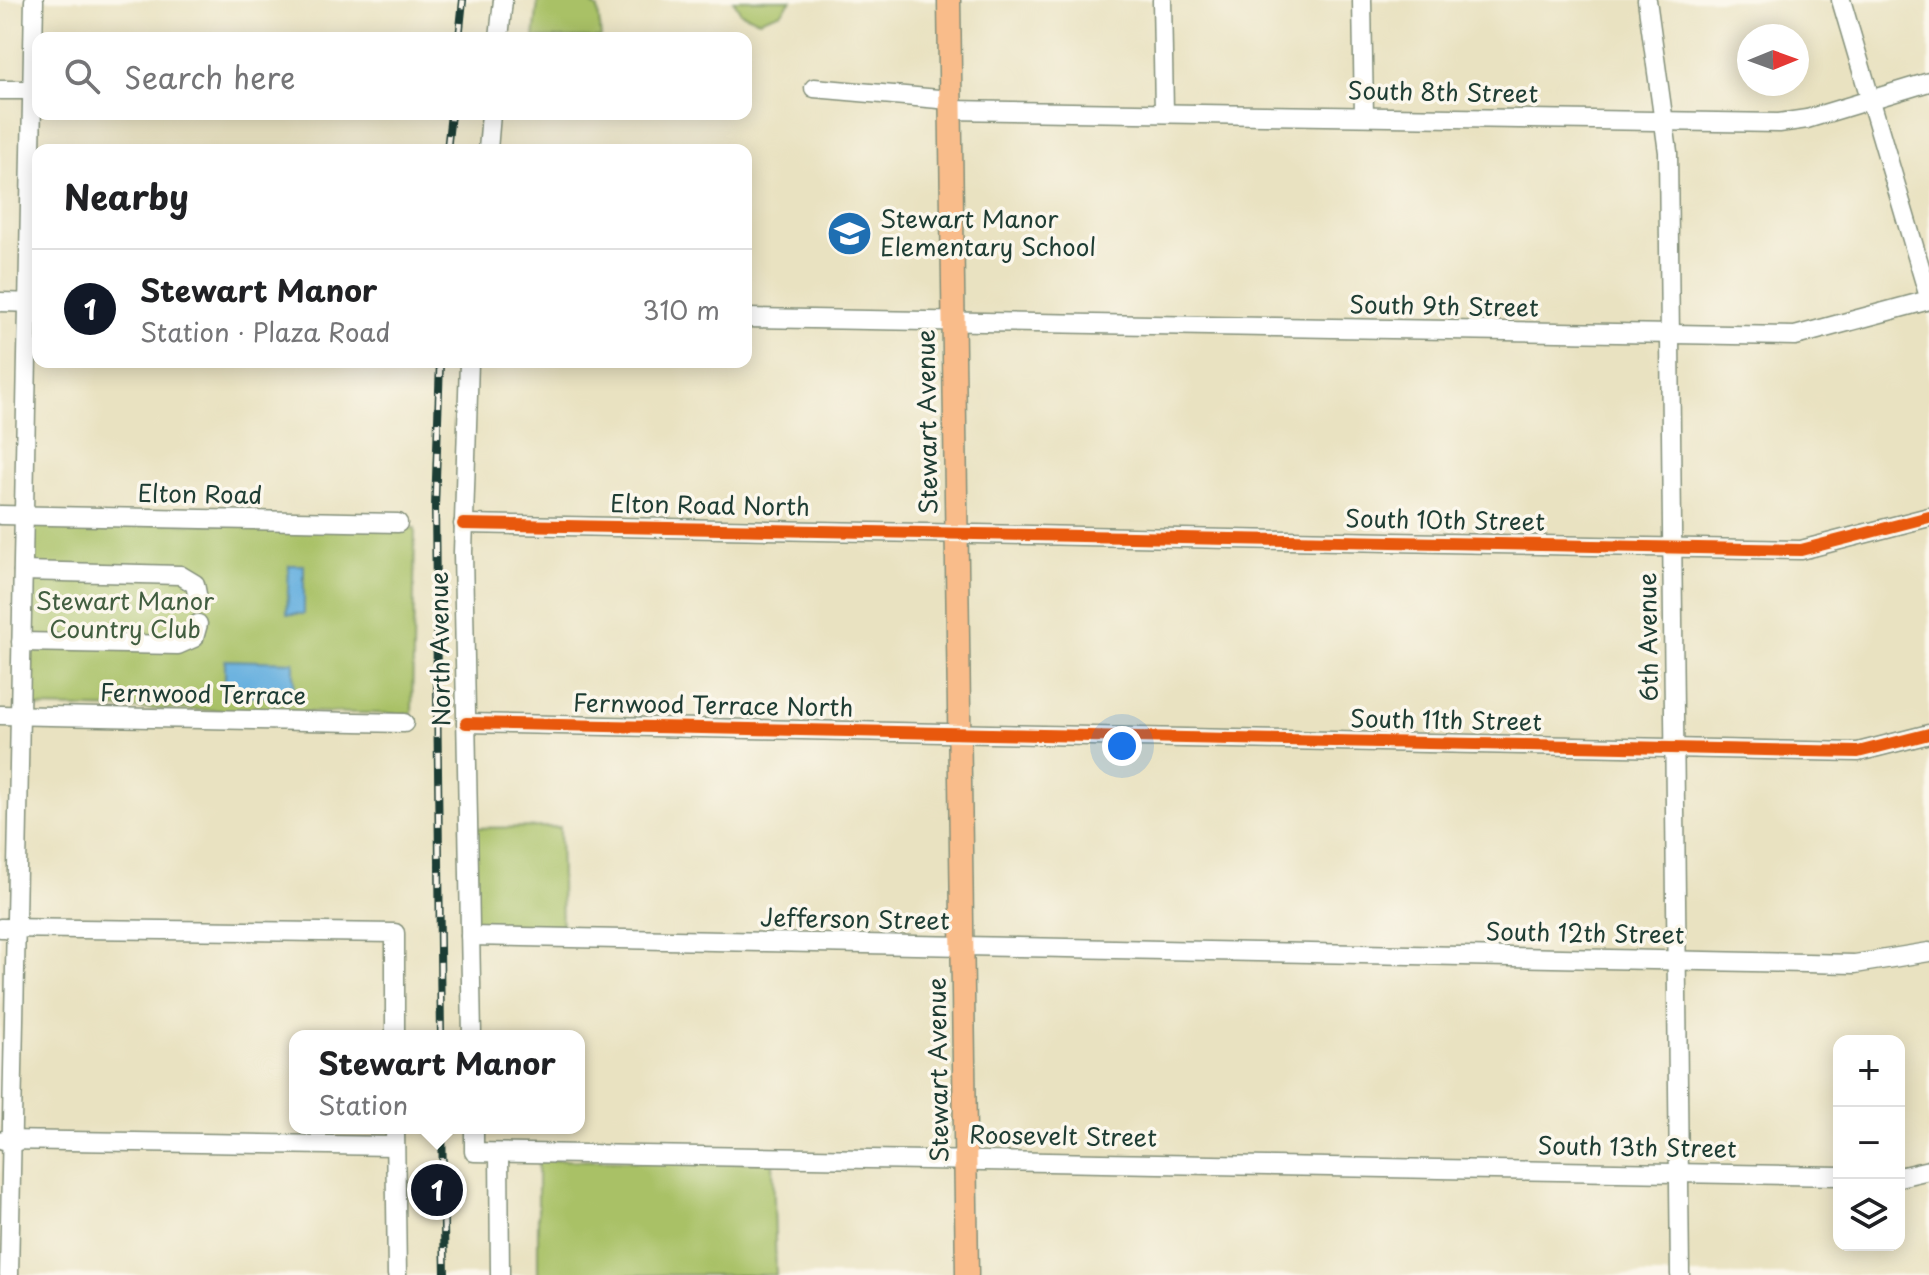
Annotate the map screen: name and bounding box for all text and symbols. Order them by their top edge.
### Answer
north arrow [1737,24,1809,96]
search box [32,32,752,120]
icon: search [60,54,104,98]
text: Search here [124,54,296,99]
street label: South 8th Street [1347,71,1539,111]
text: Nearby [64,170,189,222]
place label: Stewart Manor Elementary School [880,200,1096,264]
school or university icon: Stewart Manor Elementary School [825,210,873,258]
text: Stewart Manor [140,267,377,312]
street label: South 9th Street [1349,285,1539,325]
text: 1 [84,290,96,329]
text: 310 m [642,290,720,329]
text: Station · Plaza Road [140,312,391,351]
street label: Stewart Avenue [906,329,946,515]
street label: Elton Road [137,474,263,512]
street label: Elton Road North [610,484,810,524]
street label: South 10th Street [1345,499,1545,539]
street label: North Avenue [420,571,458,727]
street label: 6th Avenue [1628,572,1666,702]
park label: Stewart Manor Country Club [36,582,215,646]
street label: Fernwood Terrace [100,673,307,713]
street label: Fernwood Terrace North [572,684,854,724]
street label: South 11th Street [1350,699,1542,739]
your location [1102,726,1142,766]
street label: Jefferson Street [760,898,950,938]
street label: South 12th Street [1485,912,1685,952]
street label: Stewart Avenue [917,977,957,1163]
popup [289,1030,585,1134]
map controls [1833,1035,1905,1251]
button: + [1833,1035,1905,1107]
text: Stewart Manor [318,1040,556,1085]
text: Station [318,1085,408,1124]
button: − [1833,1107,1905,1179]
street label: Roosevelt Street [969,1115,1157,1155]
street label: South 13th Street [1537,1126,1737,1166]
pin: 1 [411,1160,463,1220]
button: layers [1833,1179,1905,1251]

